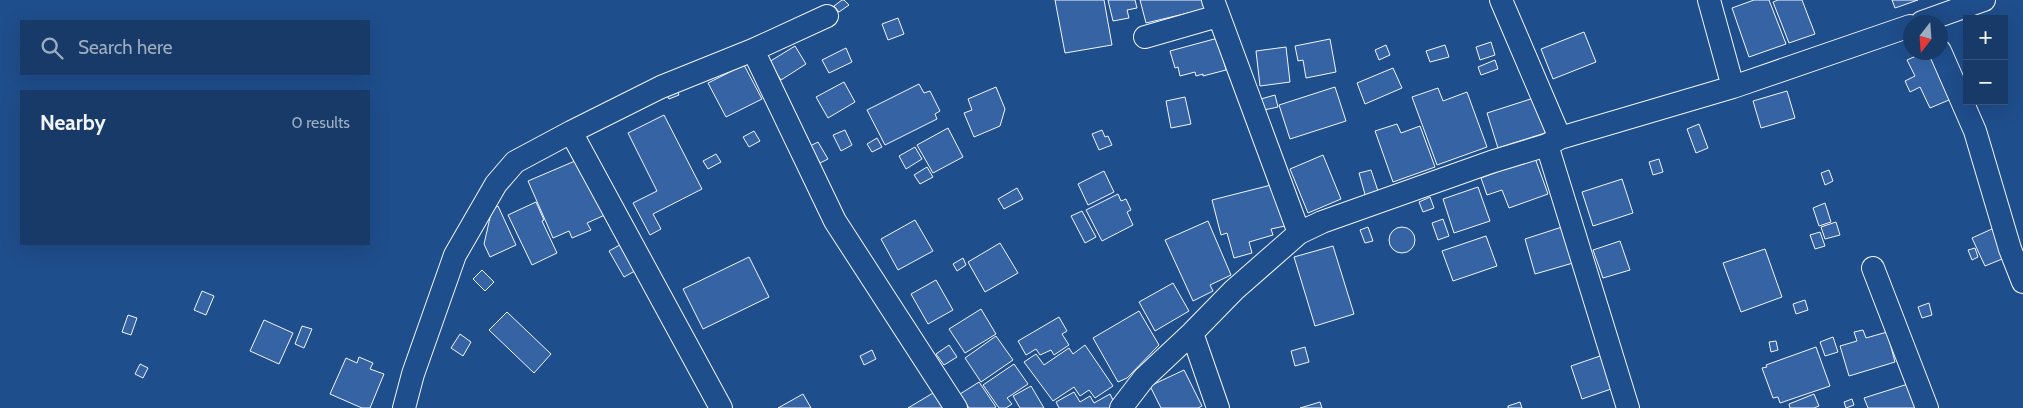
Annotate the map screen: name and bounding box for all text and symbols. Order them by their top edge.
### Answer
north arrow [1903,15,1948,60]
map controls [1963,15,2008,105]
button: + [1963,15,2008,60]
search box [20,20,370,75]
icon: search [38,34,66,62]
text: Search here [78,36,172,59]
button: − [1963,60,2008,105]
text: Nearby [40,110,106,135]
text: 0 results [291,113,350,132]

